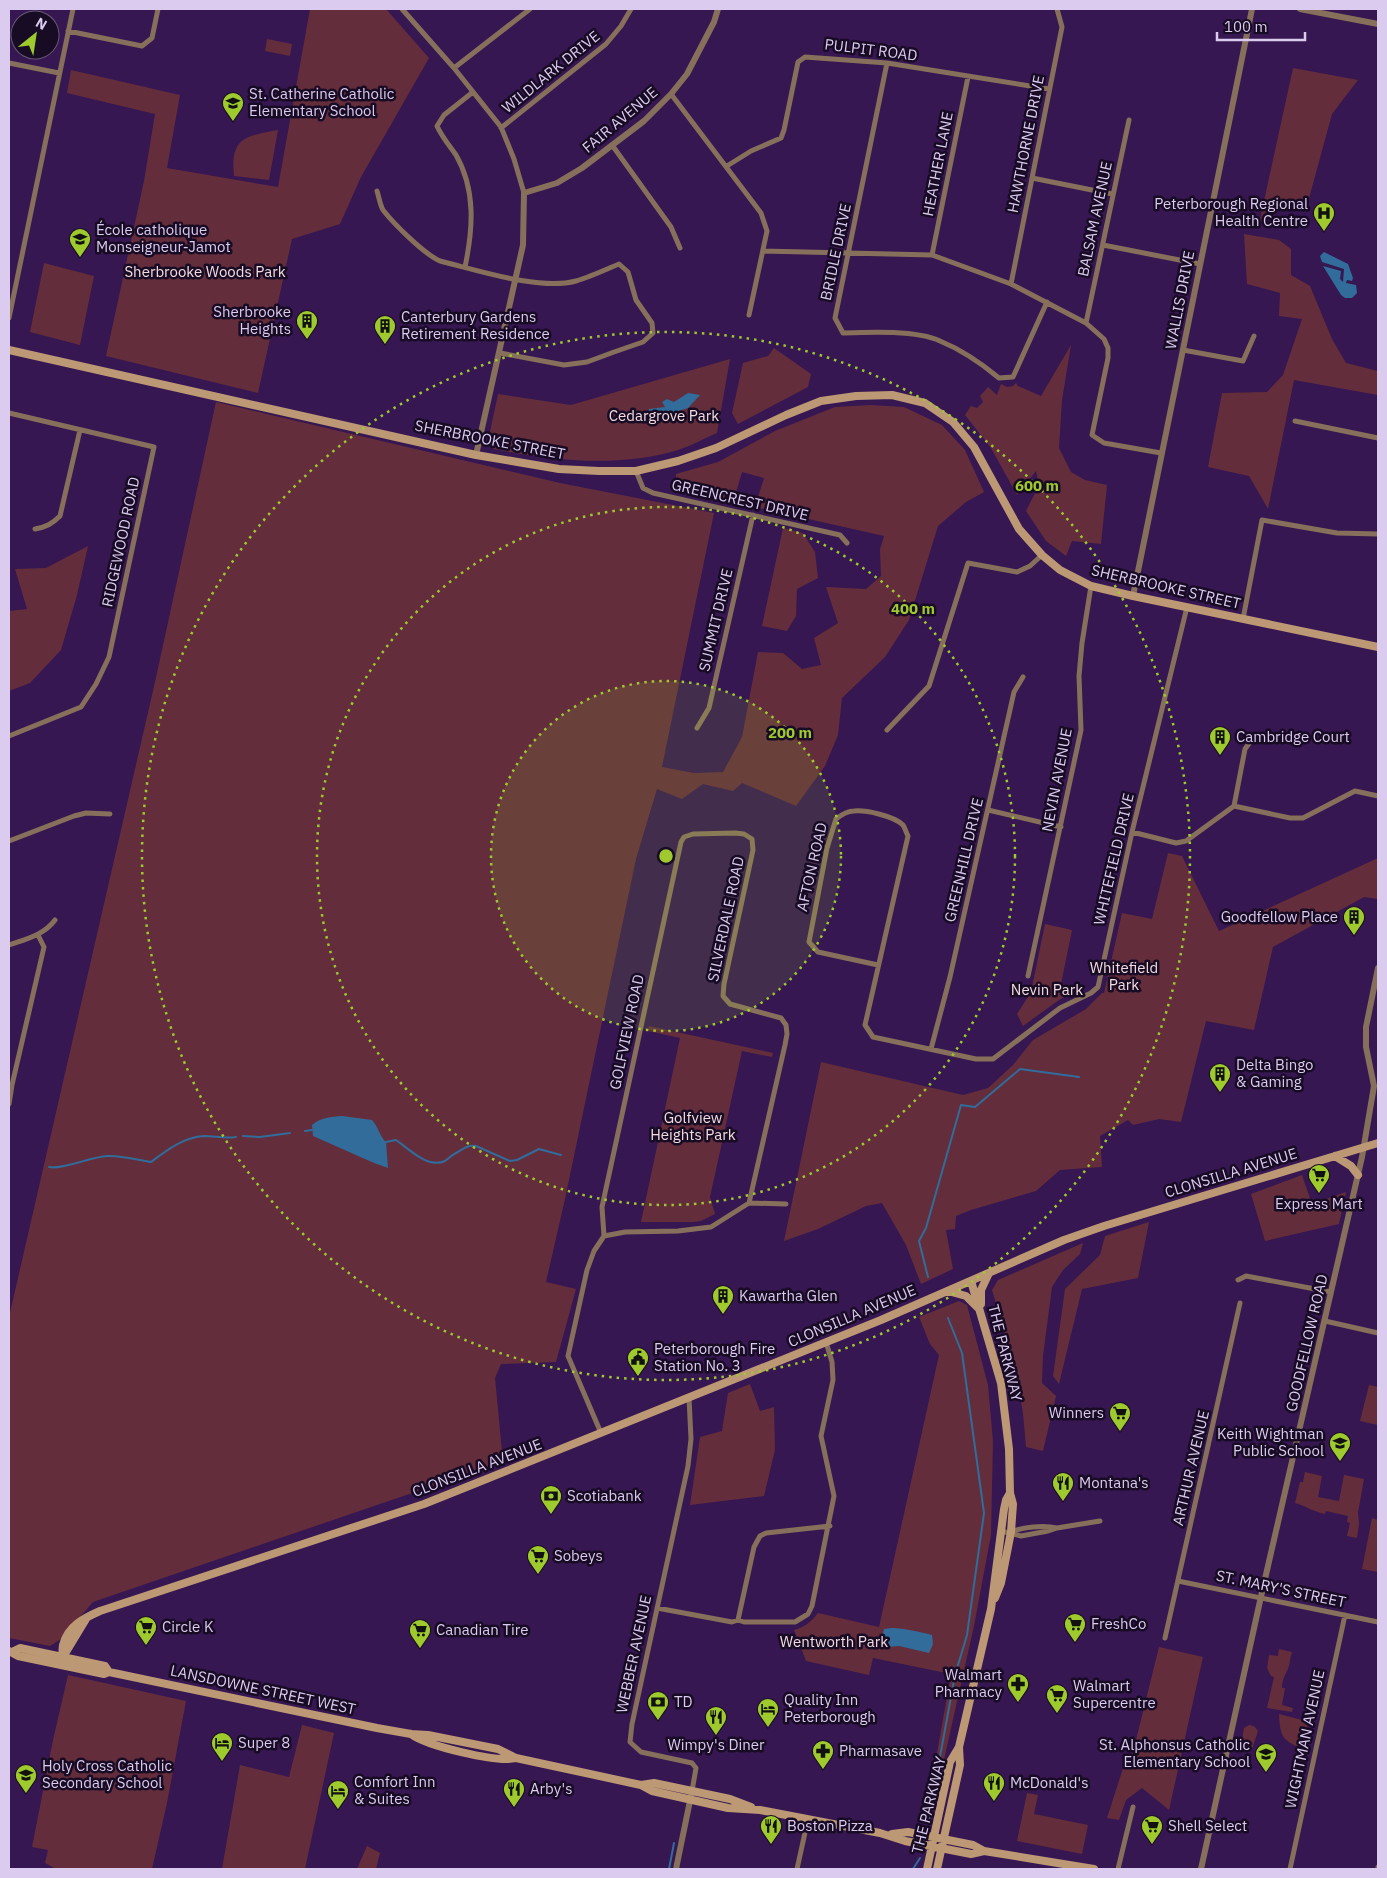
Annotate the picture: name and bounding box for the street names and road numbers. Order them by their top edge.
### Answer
street label: WILDLARK DRIVE [498,26,604,117]
street label: PULPIT ROAD [824,34,919,65]
street label: HAWTHORNE DRIVE [1003,74,1048,214]
street label: FAIR AVENUE [578,82,661,157]
street label: HEATHER LANE [918,110,957,218]
street label: BALSAM AVENUE [1073,160,1116,278]
street label: BRIDLE DRIVE [816,202,855,302]
street label: WALLIS DRIVE [1161,249,1198,351]
street label: SHERBROOKE STREET [413,416,567,463]
street label: RIDGEWOOD ROAD [97,475,144,609]
street label: GREENCREST DRIVE [670,475,810,525]
street label: SHERBROOKE STREET [1090,560,1243,613]
street label: SUMMIT DRIVE [694,567,737,673]
street label: NEVIN AVENUE [1037,727,1076,833]
street label: WHITEFIELD DRIVE [1089,791,1138,927]
street label: GREENHILL DRIVE [940,796,987,924]
street label: AFTON ROAD [792,821,831,913]
street label: SILVERDALE ROAD [703,855,748,983]
street label: GOLFVIEW ROAD [605,973,648,1091]
street label: CLONSILLA AVENUE [1162,1143,1299,1202]
street label: GOODFELLOW ROAD [1281,1272,1332,1413]
street label: CLONSILLA AVENUE [785,1280,919,1351]
street label: THE PARKWAY [984,1302,1027,1404]
street label: ARTHUR AVENUE [1168,1408,1213,1527]
street label: CLONSILLA AVENUE [409,1434,544,1501]
street label: ST. MARY'S STREET [1215,1565,1348,1612]
street label: WEBBER AVENUE [612,1593,655,1715]
street label: LANSDOWNE STREET WEST [169,1661,358,1719]
street label: WIGHTMAN AVENUE [1281,1668,1328,1810]
street label: THE PARKWAY [907,1754,950,1855]

